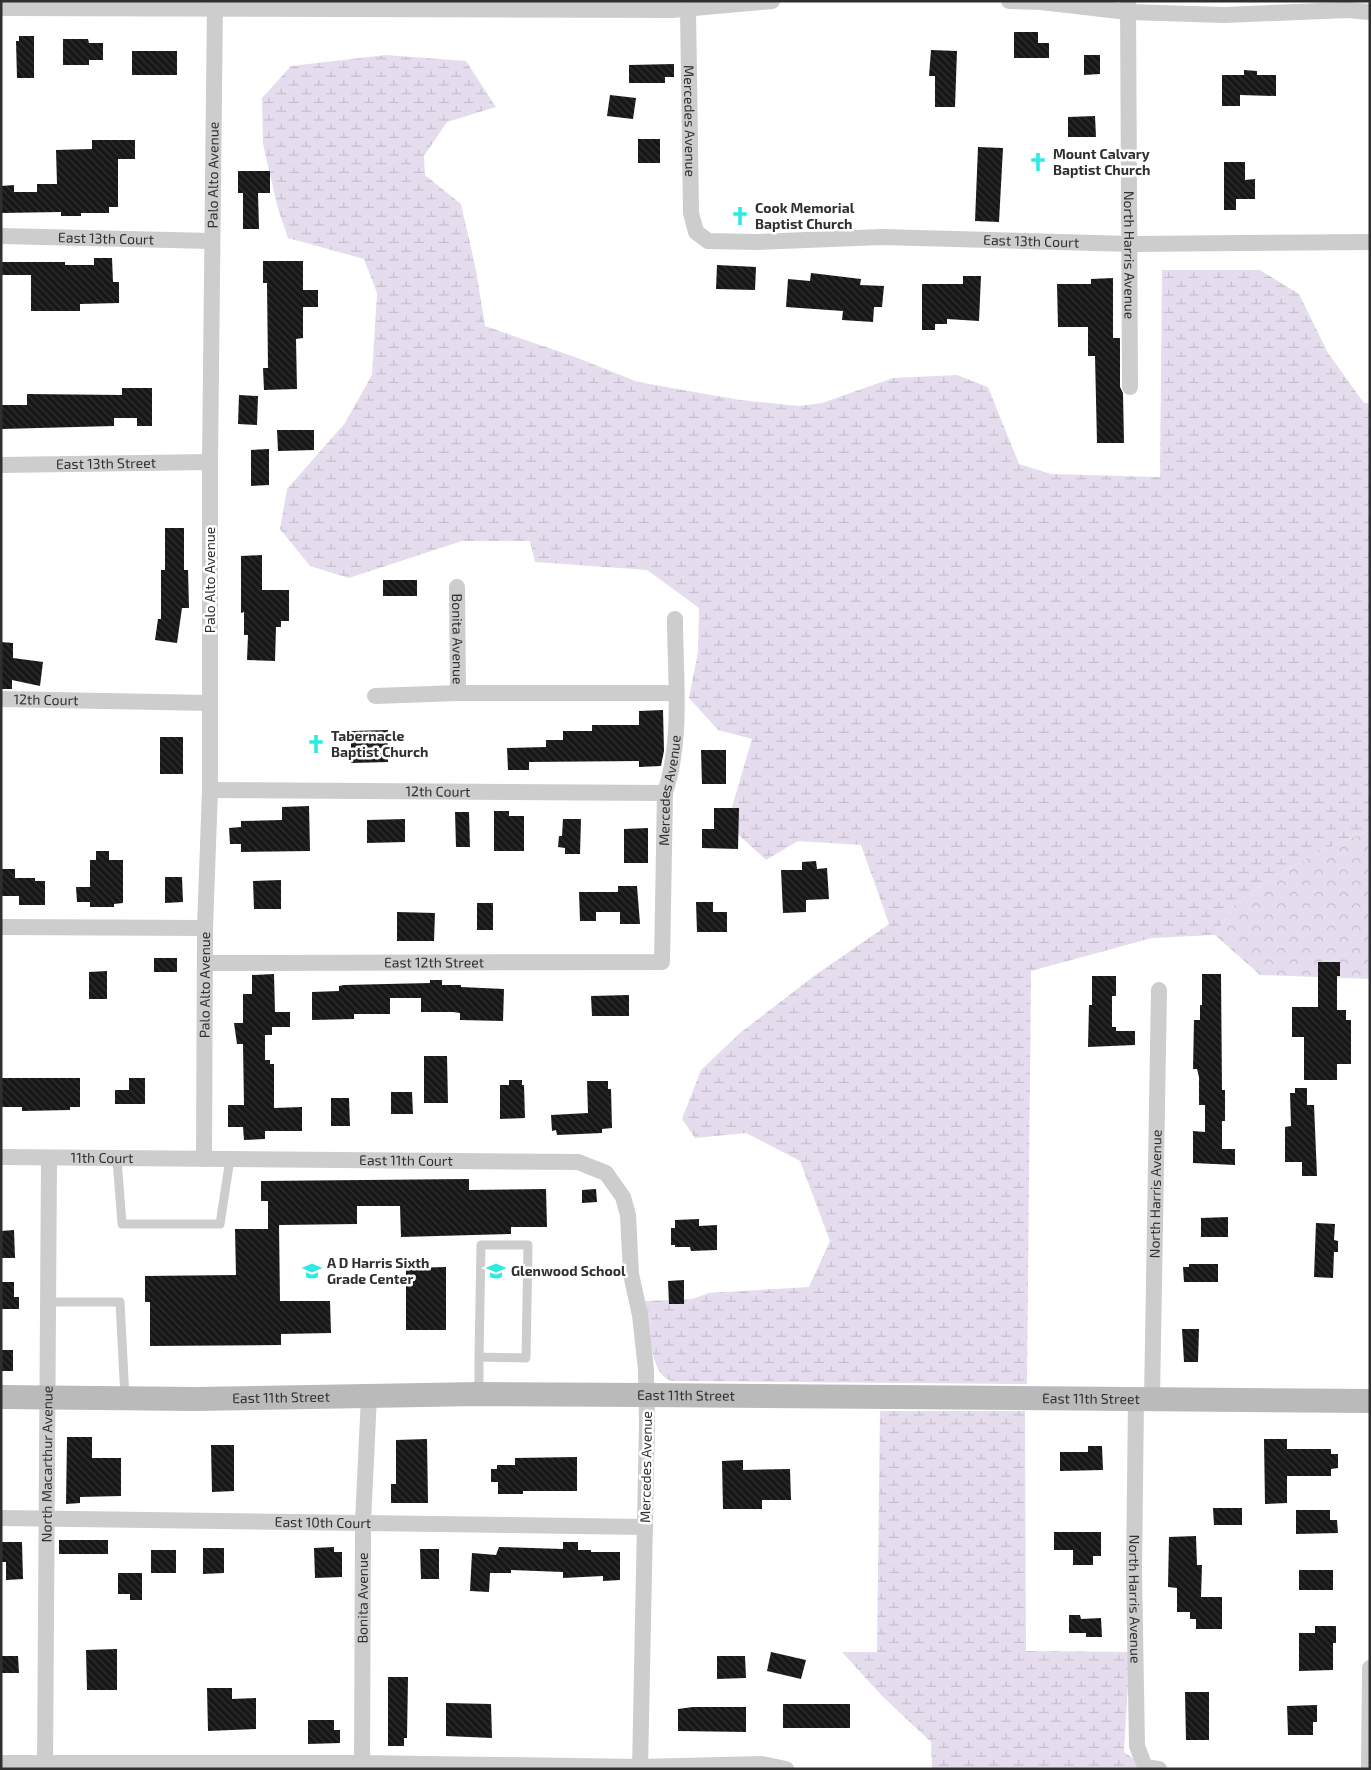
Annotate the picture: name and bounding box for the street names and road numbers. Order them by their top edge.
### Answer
street label: Mercedes Avenue [681,65,699,177]
street label: Palo Alto Avenue [204,122,222,229]
street label: North Harris Avenue [1121,191,1139,319]
street label: East 13th Court [58,228,154,248]
street label: East 13th Court [983,231,1079,251]
street label: East 13th Street [56,454,156,472]
street label: Palo Alto Avenue [201,527,218,633]
street label: Bonita Avenue [449,593,467,685]
street label: 12th Court [13,690,79,708]
street label: Mercedes Avenue [655,734,684,846]
street label: 12th Court [405,782,471,800]
street label: Palo Alto Avenue [196,932,213,1038]
street label: East 12th Street [384,953,484,971]
street label: North Harris Avenue [1145,1130,1165,1259]
street label: 11th Court [71,1149,133,1166]
street label: East 11th Court [359,1151,453,1169]
street label: North Macarthur Avenue [37,1386,56,1542]
street label: East 11th Street [637,1386,735,1404]
street label: East 11th Street [232,1388,330,1406]
street label: East 11th Street [1042,1389,1140,1407]
street label: Mercedes Avenue [636,1411,655,1523]
street label: East 10th Court [275,1513,371,1531]
street label: North Harris Avenue [1126,1535,1145,1663]
street label: Bonita Avenue [354,1552,371,1644]

